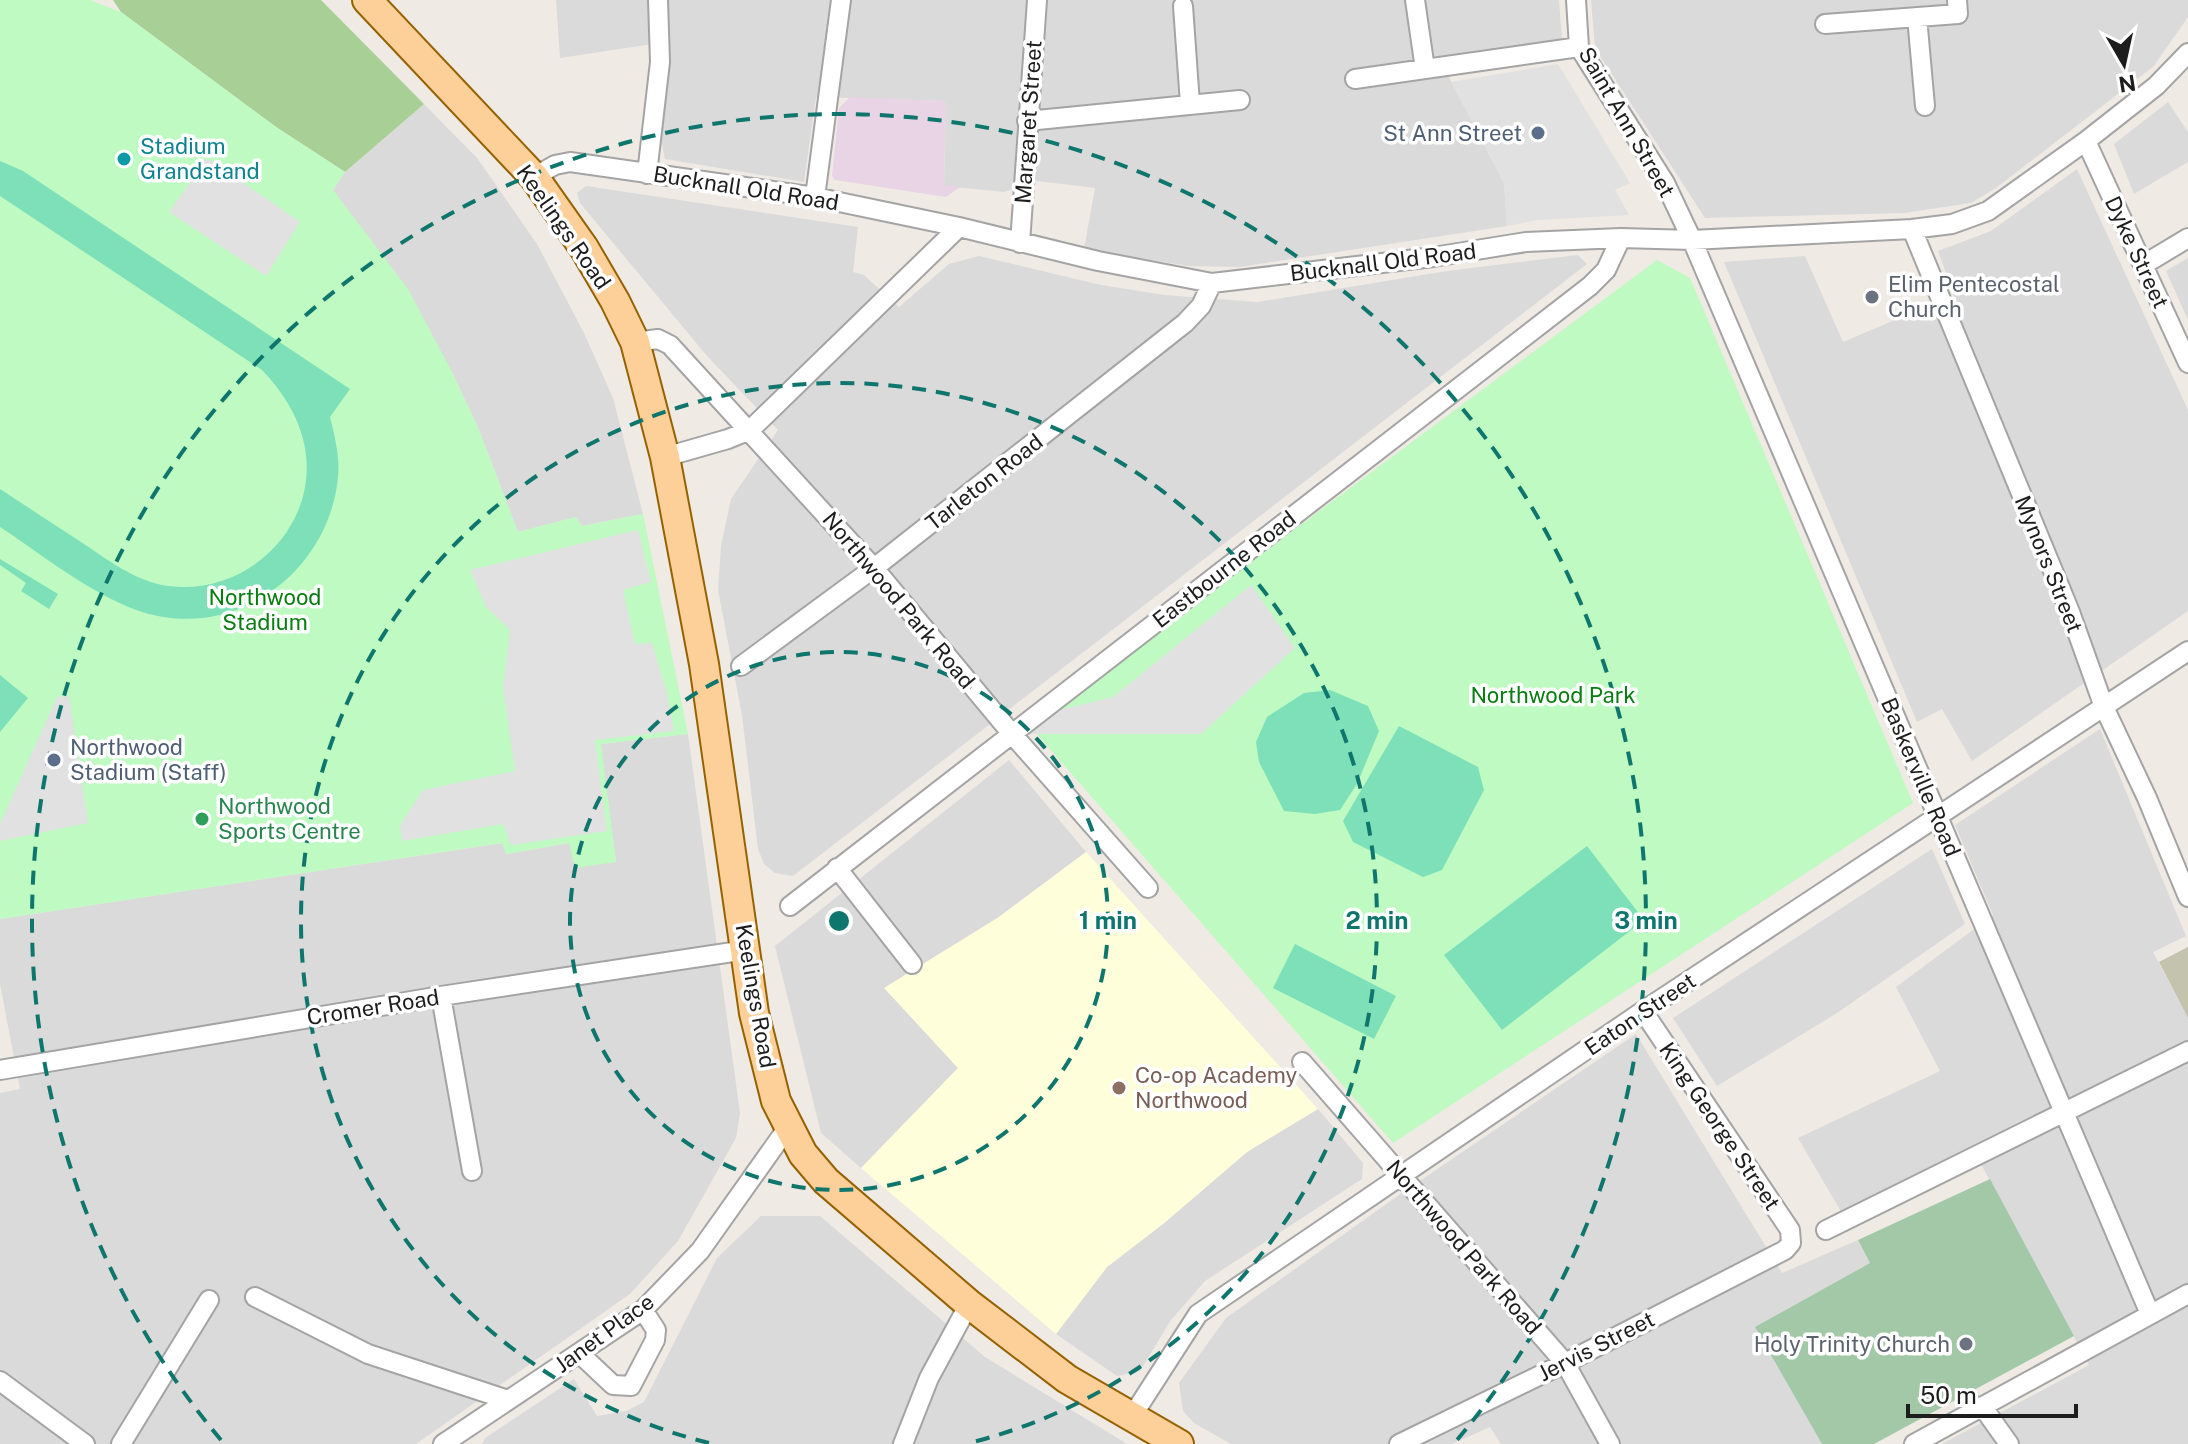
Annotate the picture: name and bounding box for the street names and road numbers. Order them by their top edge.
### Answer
street label: Margaret Street [1009,39,1047,205]
street label: Saint Ann Street [1573,42,1681,202]
street label: Keelings Road [511,160,617,294]
street label: Bucknall Old Road [651,160,841,216]
street label: Dyke Street [2100,192,2174,312]
street label: Bucknall Old Road [1288,238,1478,286]
street label: Tarleton Road [920,428,1048,536]
street label: Mynors Street [2010,492,2088,636]
street label: Eastbourne Road [1147,505,1301,633]
street label: Northwood Park Road [817,506,981,694]
street label: Baskerville Road [1876,694,1966,860]
street label: Keelings Road [731,922,781,1070]
street label: Eaton Street [1580,967,1700,1061]
street label: Cromer Road [305,984,441,1030]
street label: King George Street [1654,1037,1786,1215]
street label: Northwood Park Road [1381,1154,1547,1340]
street label: Janet Place [549,1288,659,1378]
street label: Jervis Street [1533,1306,1659,1386]

